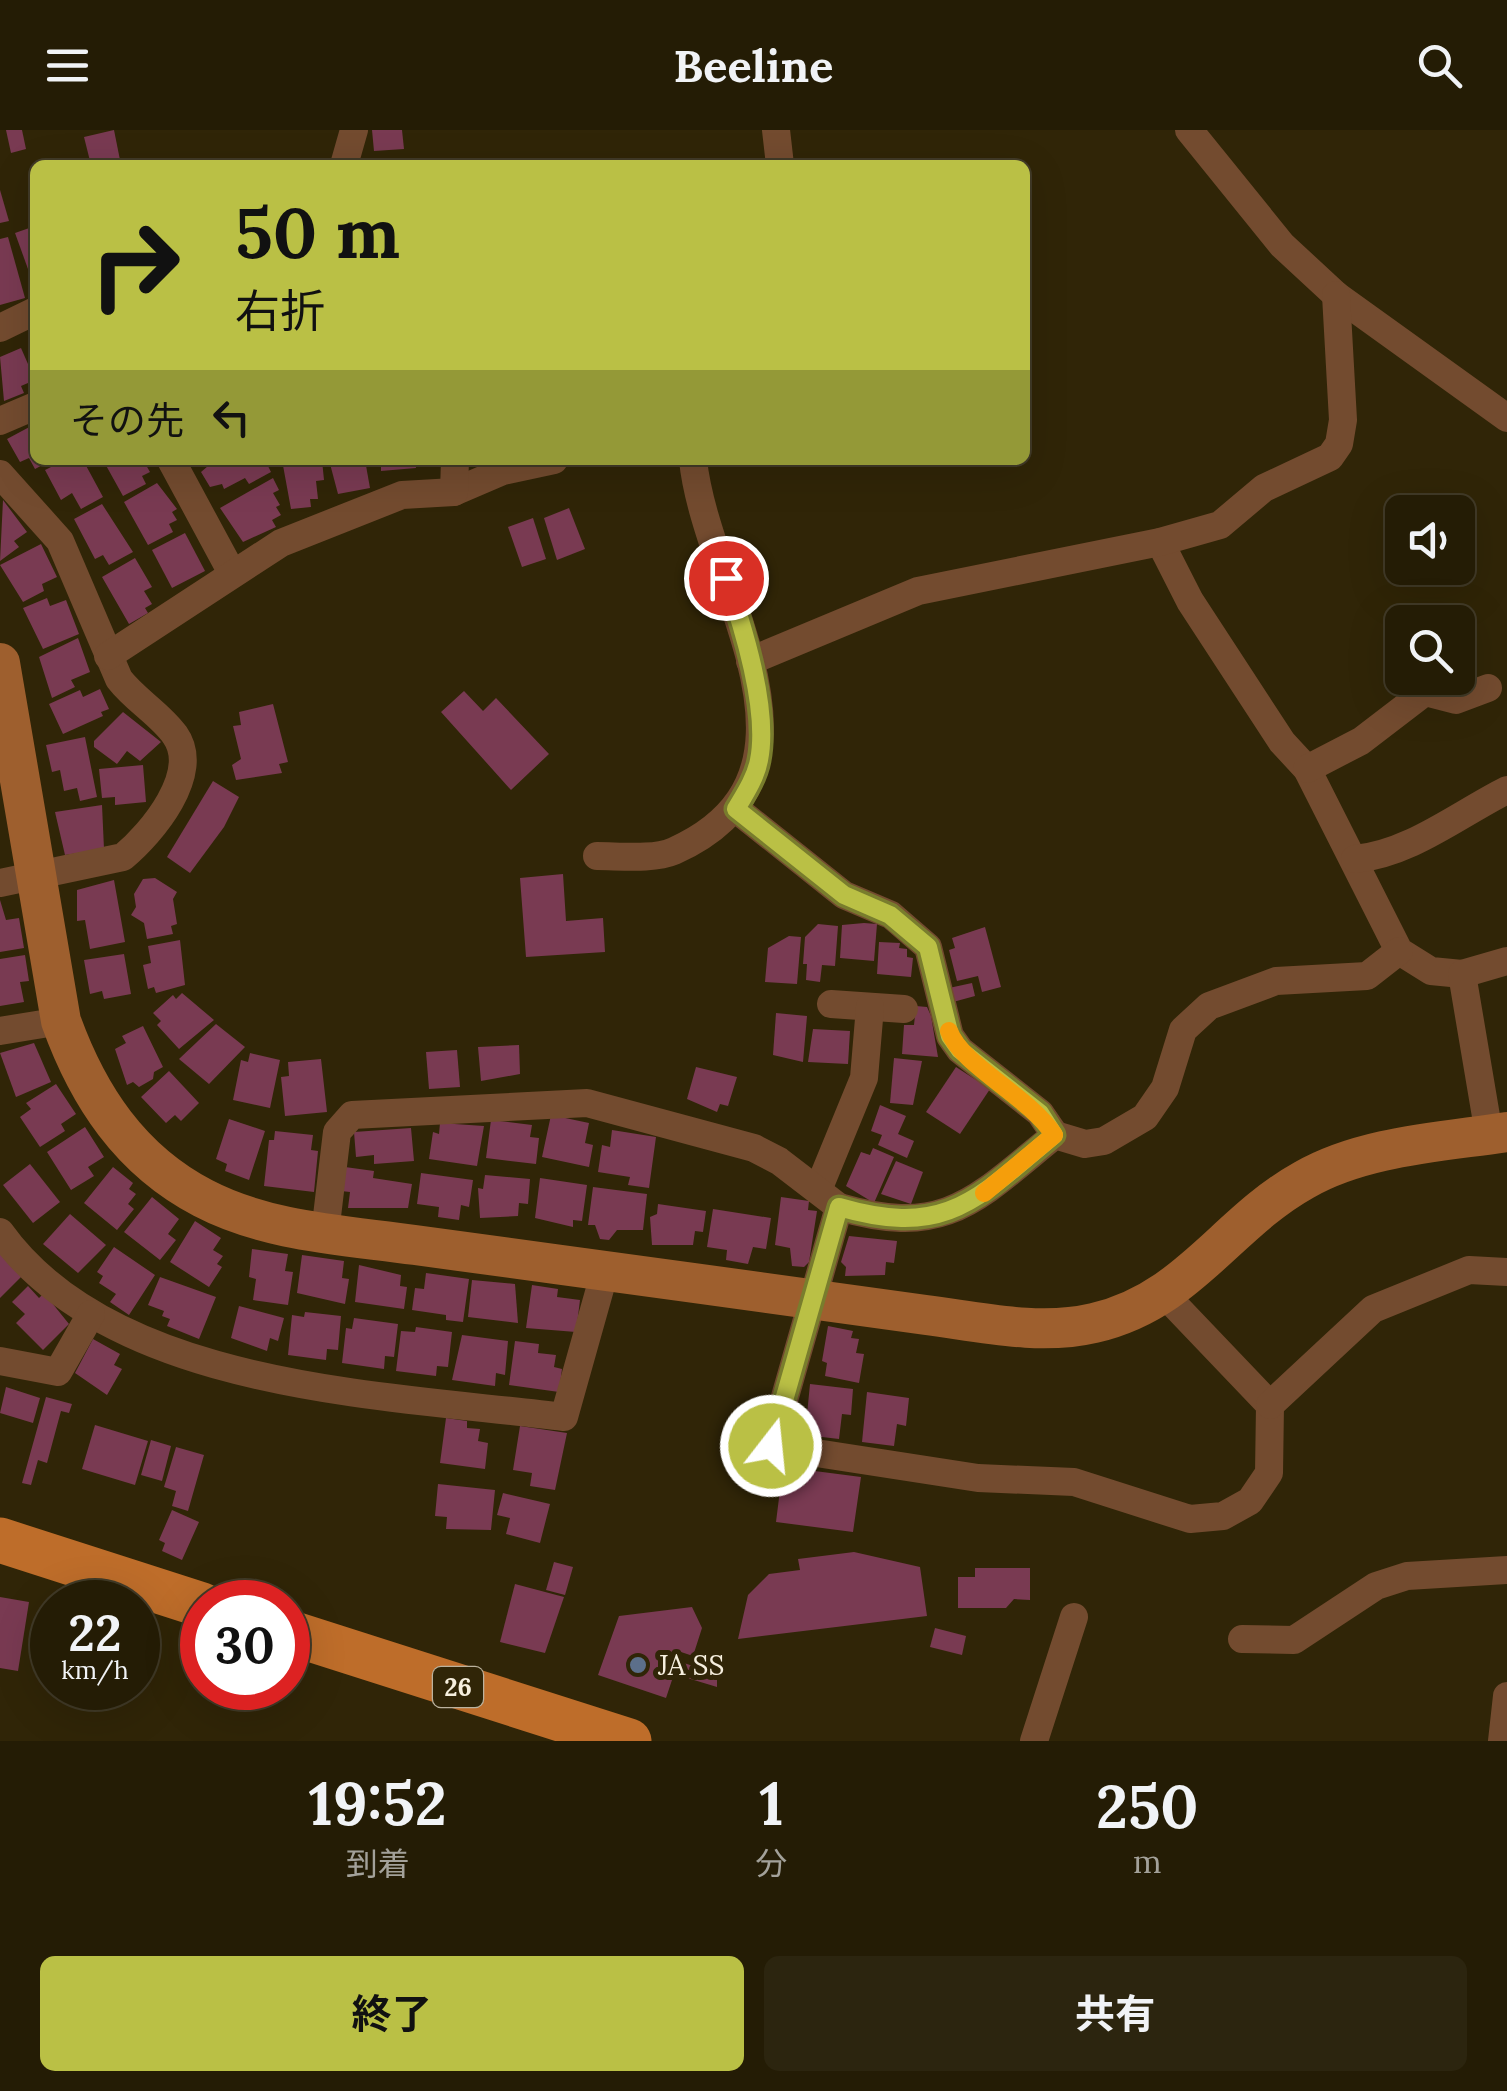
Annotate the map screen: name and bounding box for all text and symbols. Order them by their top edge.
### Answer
text: Beeline [674,37,833,94]
icon: menu [40,38,95,93]
icon: search [1412,38,1467,93]
text: 50 m [235,188,400,277]
icon: right [70,200,200,330]
text: 右折 [235,282,325,339]
icon: left [204,390,259,445]
text: その先 [70,396,184,444]
map controls [1385,495,1475,695]
button: sound [1385,495,1475,585]
pin [684,536,769,621]
icon: arrive [699,551,754,606]
button: search [1385,605,1475,695]
position arrow [719,1394,823,1498]
speed limit sign: 30 [180,1580,310,1710]
text: 22 [68,1601,122,1665]
place label: JA SS [657,1647,724,1683]
text: km/h [61,1654,129,1686]
marker: JA SS [627,1654,649,1676]
road number: 26 [433,1667,483,1707]
text: 19:52 [309,1765,447,1841]
text: 1 [759,1765,784,1841]
text: 250 [1096,1768,1198,1844]
text: m [1133,1841,1162,1882]
text: 到着 [346,1843,410,1884]
text: 分 [755,1843,787,1884]
button: 終了 [40,1956,744,2071]
button: 共有 [764,1956,1467,2071]

